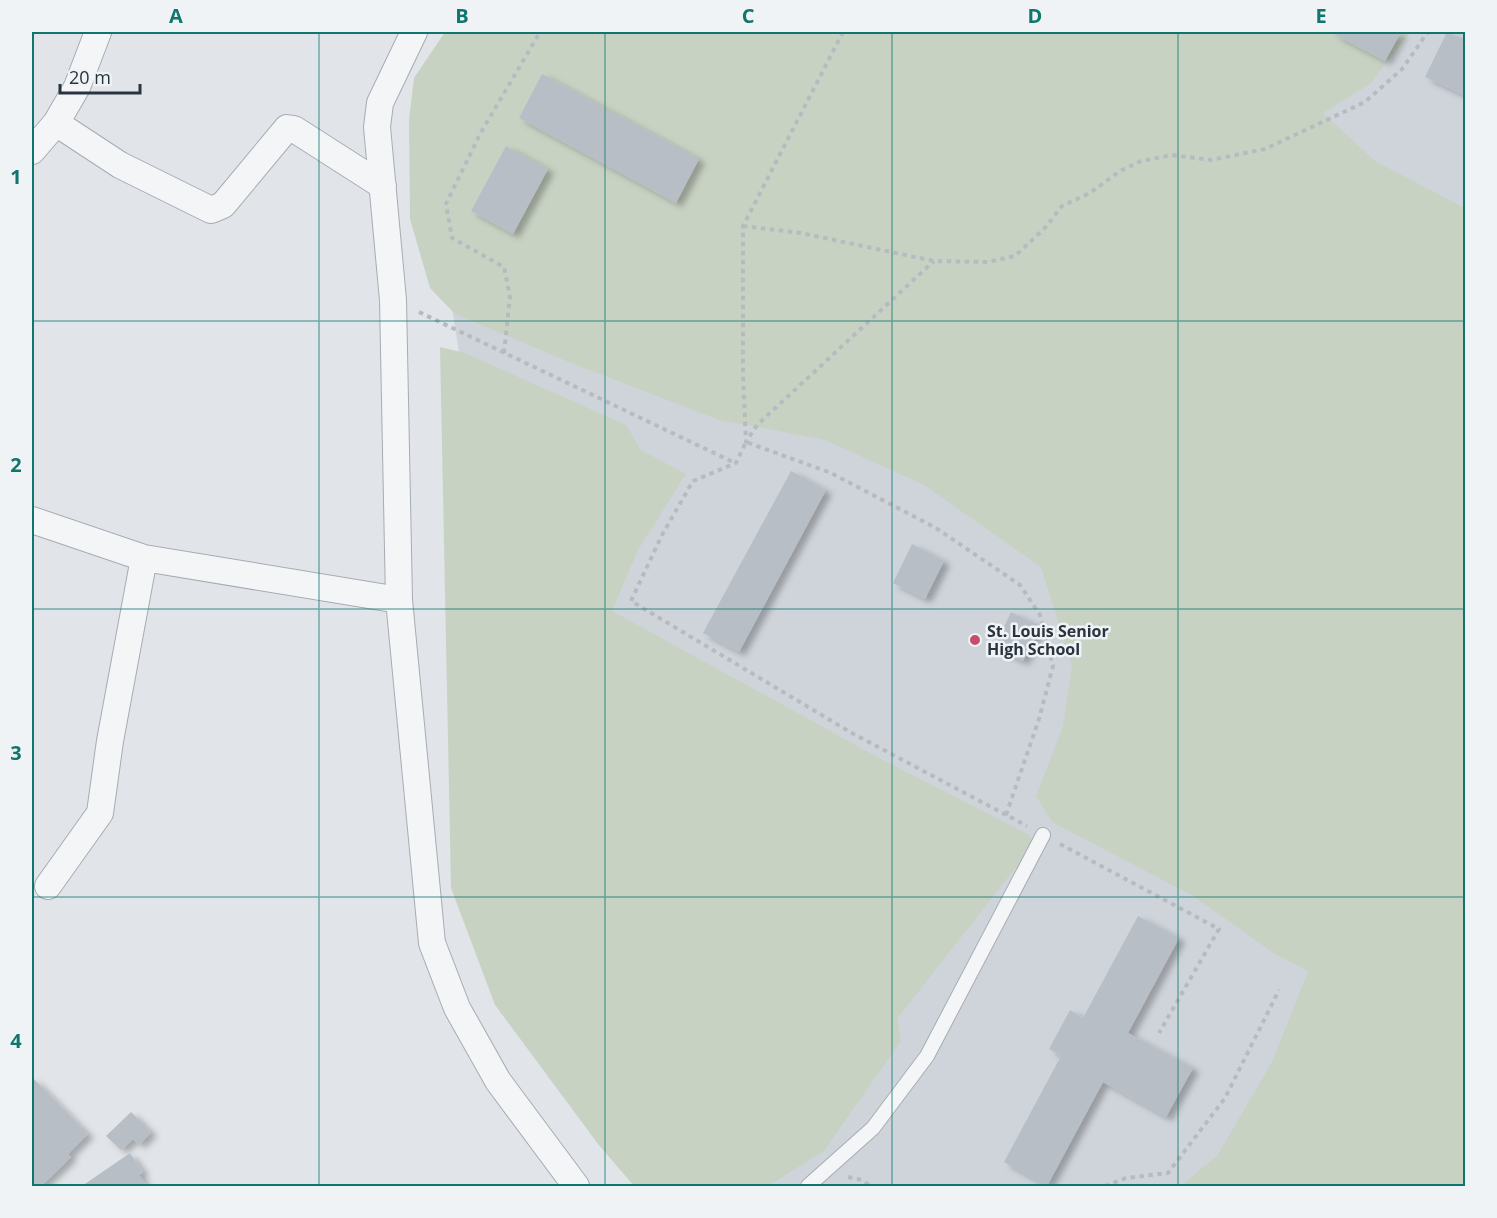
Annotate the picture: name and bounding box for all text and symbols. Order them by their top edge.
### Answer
text: A [169,2,183,29]
text: B [455,2,469,29]
text: C [742,2,755,29]
text: D [1028,2,1042,29]
text: E [1315,2,1327,29]
scale bar [60,57,140,95]
text: 20 m [69,65,111,89]
text: 1 [10,163,22,190]
text: 2 [10,451,22,478]
place label: St. Louis Senior High School [987,620,1109,660]
marker: St. Louis Senior High School [968,633,982,647]
text: 3 [10,739,22,766]
text: 4 [10,1027,22,1054]

